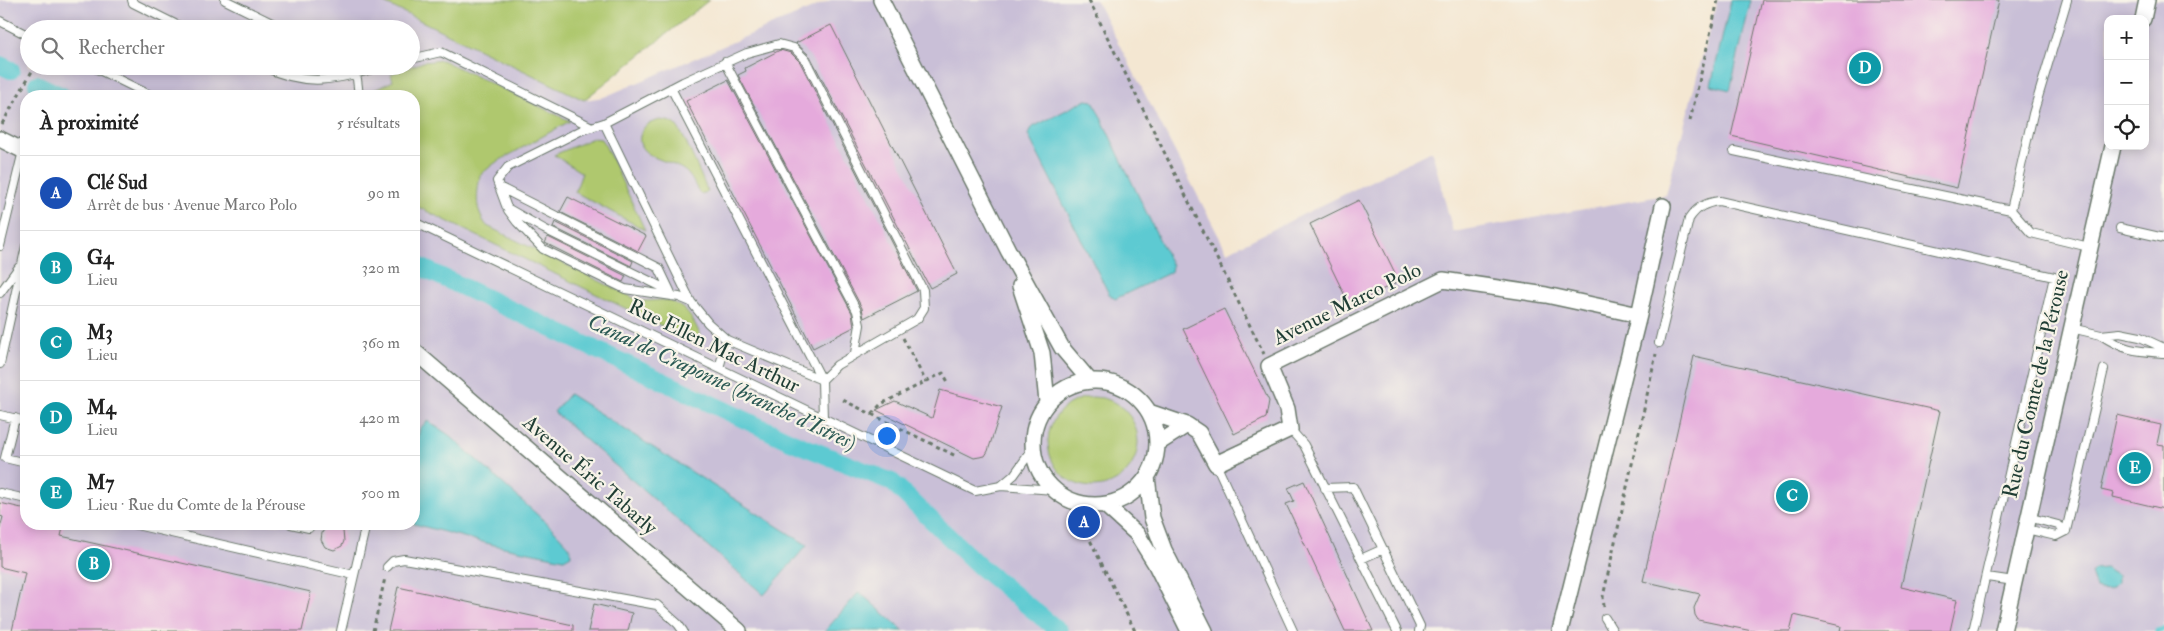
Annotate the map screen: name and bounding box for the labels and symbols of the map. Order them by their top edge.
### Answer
pin: D [1849,49,1881,87]
street label: Avenue Marco Polo [1267,256,1426,352]
street label: Rue du Comte de la Pérouse [1997,267,2075,501]
street label: Rue Ellen Mac Arthur [624,293,805,399]
water label: Canal de Craponne (branche d'Istres) [583,307,861,457]
street label: Avenue Éric Tabarly [516,409,663,541]
your location [874,423,900,449]
pin: E [2119,449,2151,487]
pin: C [1776,477,1808,515]
pin: A [1068,503,1100,541]
pin: B [78,545,110,583]

